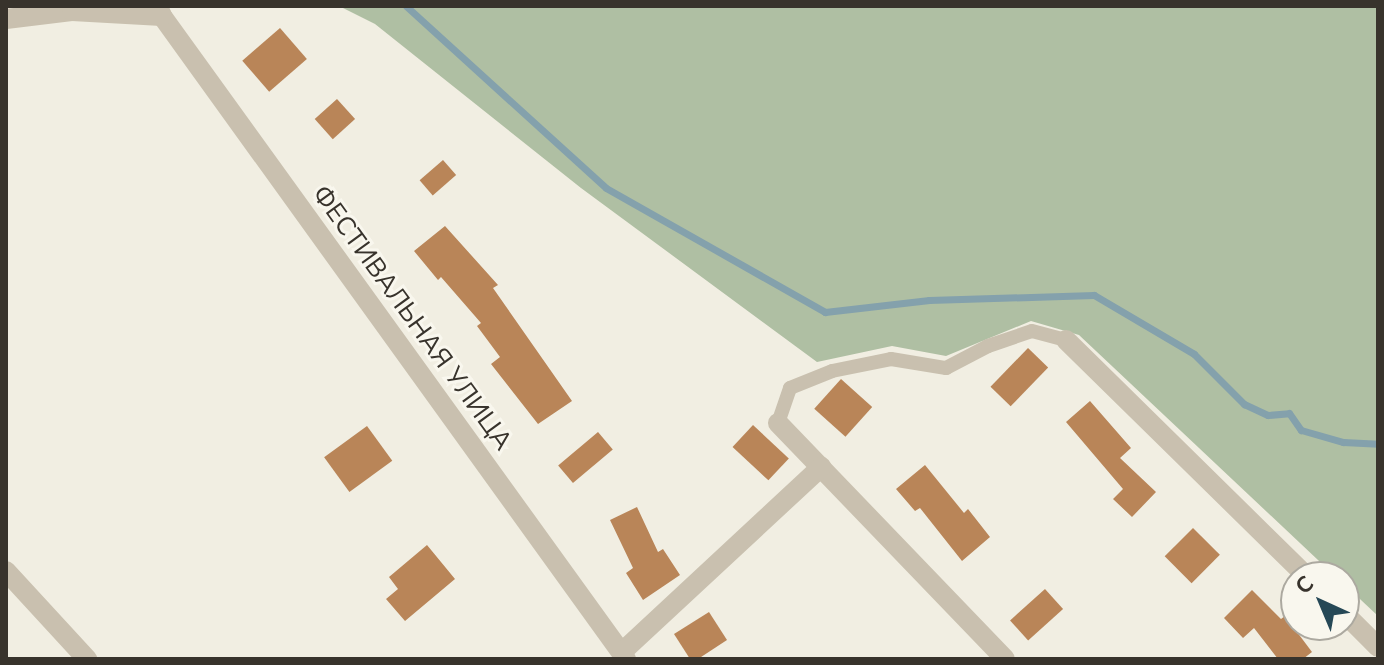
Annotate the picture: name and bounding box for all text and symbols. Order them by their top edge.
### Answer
street label: ФЕСТИВАЛЬНАЯ УЛИЦА [305,180,519,456]
north arrow [1280,561,1360,641]
text: С [1289,569,1321,601]

